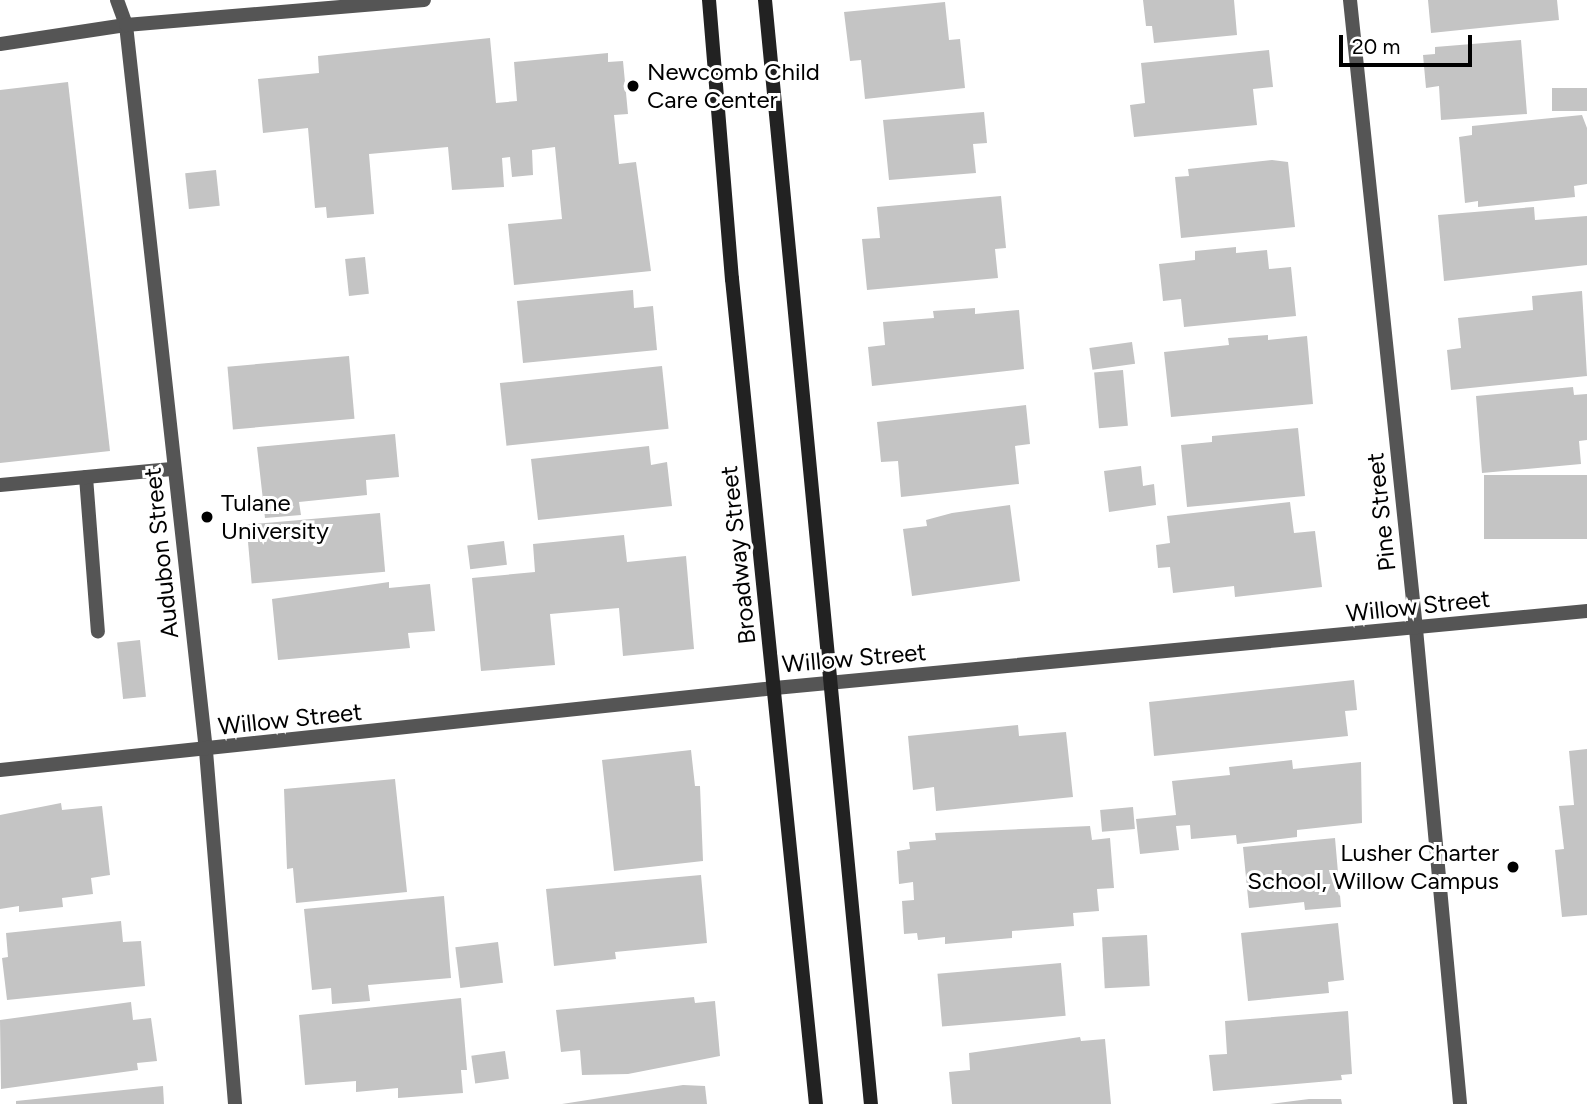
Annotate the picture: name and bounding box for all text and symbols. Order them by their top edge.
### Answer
scale bar [1342,21,1475,65]
text: 20 m [1352,34,1400,59]
place label: Newcomb Child Care Center [647,58,820,114]
marker: Newcomb Child Care Center [625,78,641,94]
street label: Pine Street [1360,451,1402,573]
street label: Broadway Street [714,464,762,646]
street label: Audubon Street [138,466,184,640]
place label: Tulane University [221,489,329,545]
marker: Tulane University [199,509,215,525]
street label: Willow Street [1345,584,1491,628]
street label: Willow Street [781,637,927,679]
street label: Willow Street [217,697,363,741]
place label: Lusher Charter School, Willow Campus [1247,839,1499,895]
marker: Lusher Charter School, Willow Campus [1505,859,1521,875]

